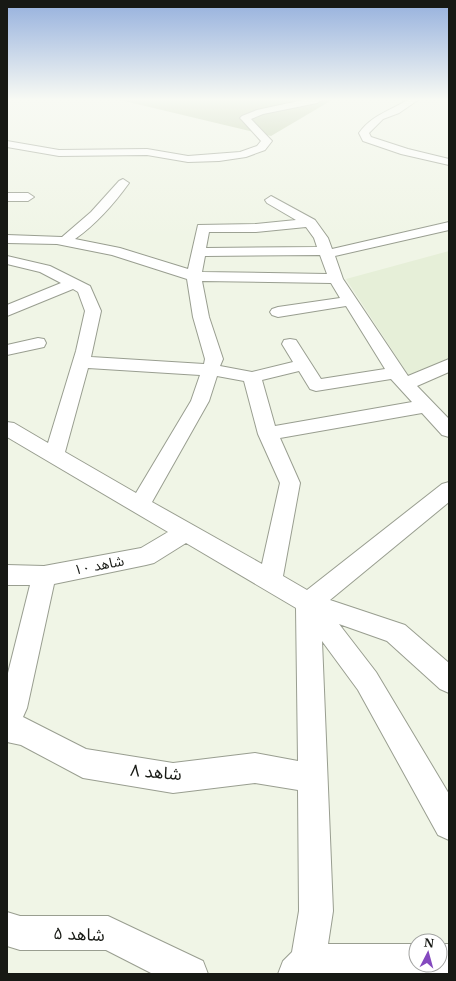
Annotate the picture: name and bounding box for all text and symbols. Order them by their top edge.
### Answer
street label: شاهد ۱۰ [72,551,126,579]
street label: شاهد ۸ [129,760,183,785]
street label: شاهد ۵ [53,923,105,946]
north arrow [408,933,448,973]
text: N [423,936,436,951]

